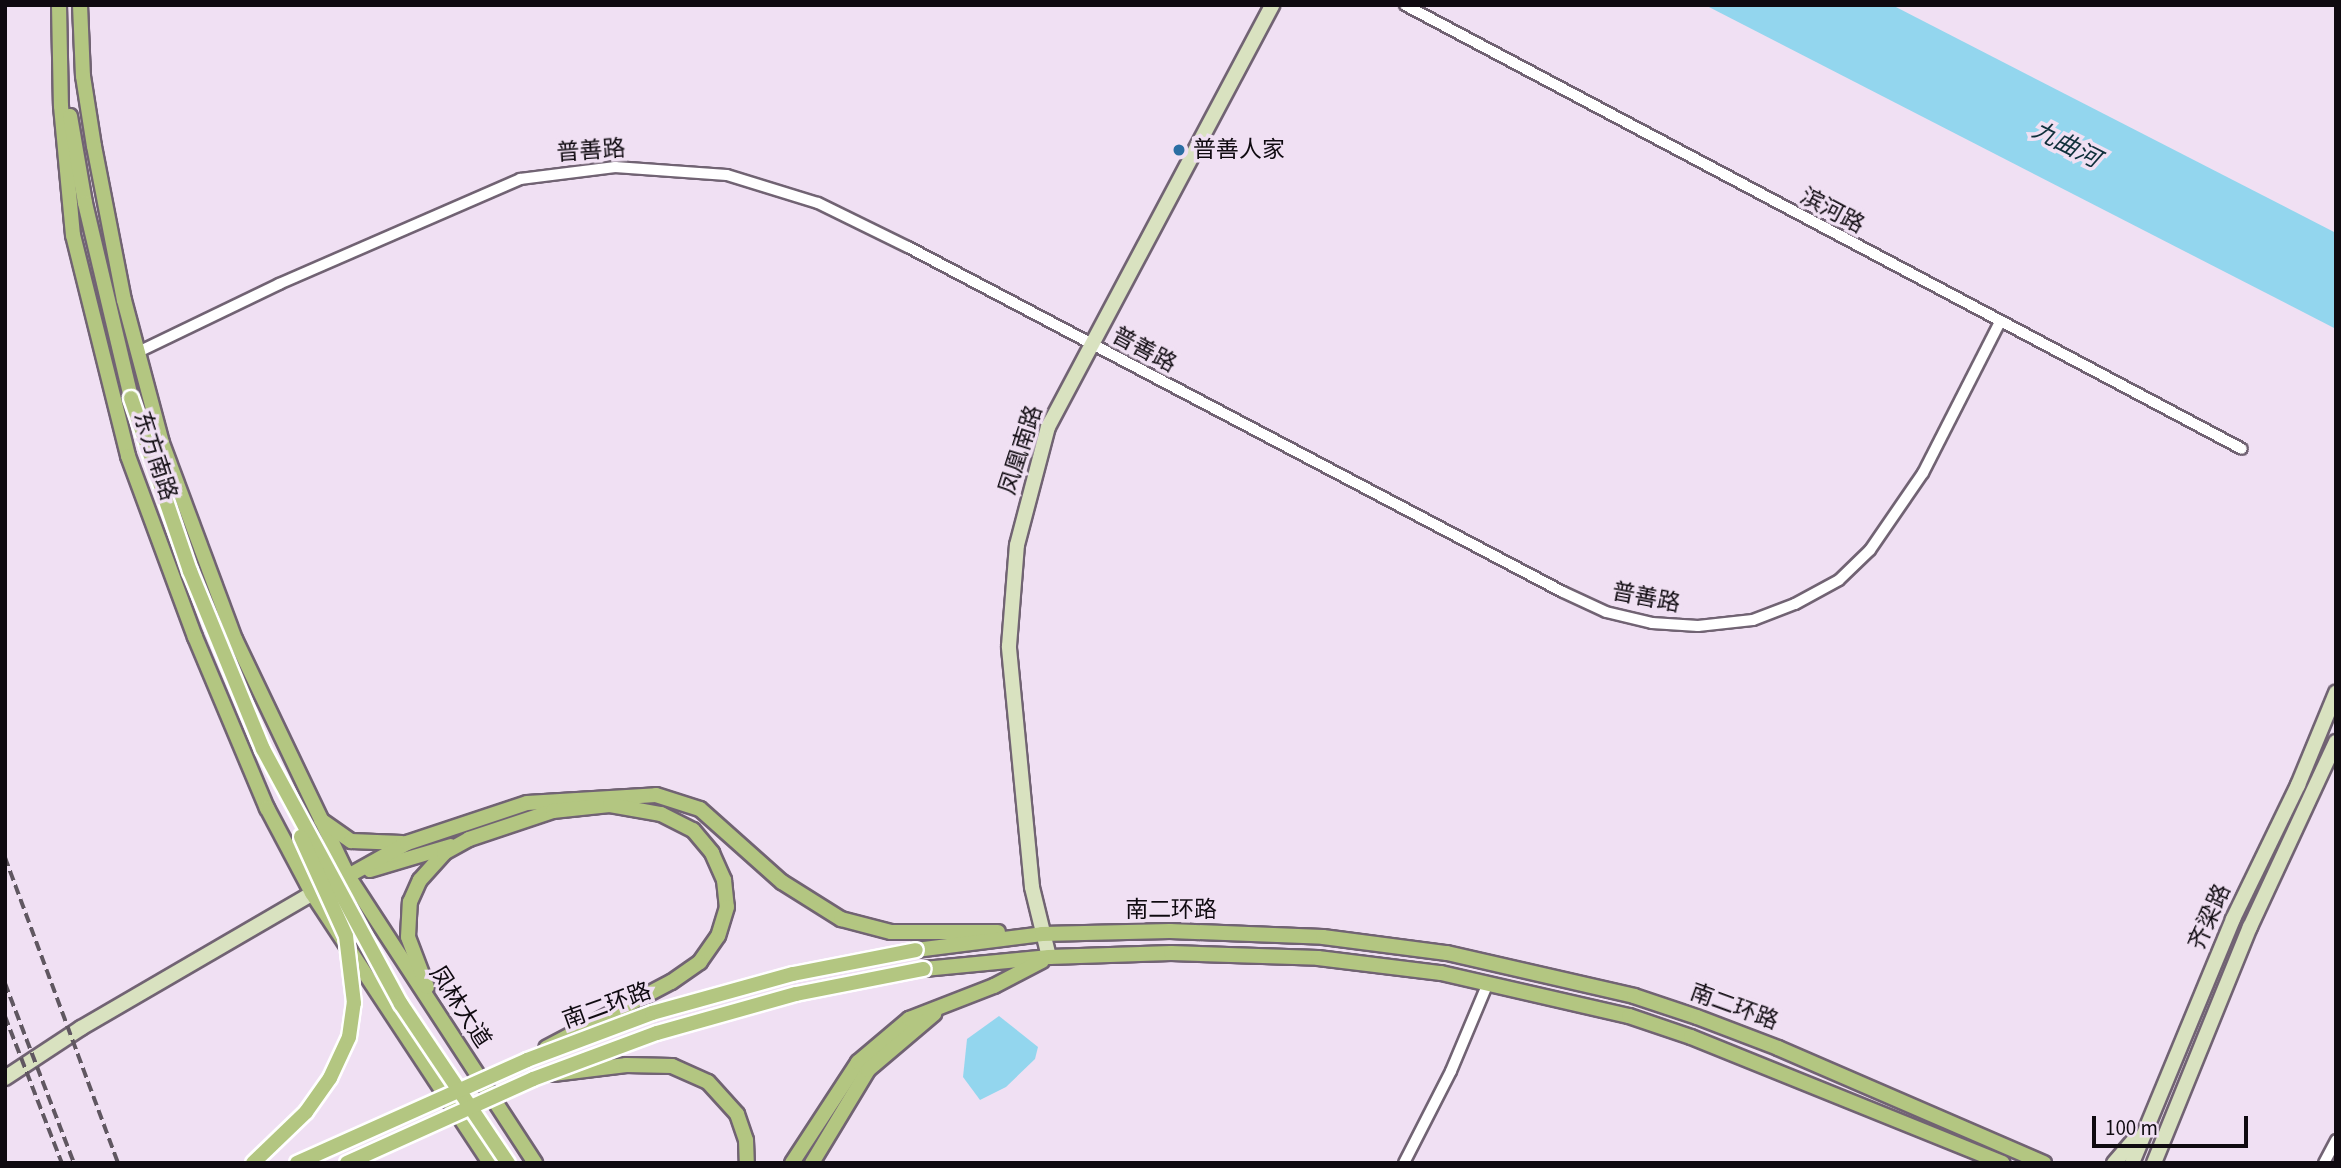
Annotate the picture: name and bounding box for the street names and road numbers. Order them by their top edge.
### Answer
street label: 普善路 [556,135,626,167]
street label: 滨河路 [1795,183,1869,239]
street label: 普善路 [1107,322,1181,378]
street label: 凤凰南路 [994,402,1048,498]
street label: 东方南路 [128,408,182,504]
street label: 普善路 [1610,578,1682,618]
street label: 齐梁路 [2183,880,2237,954]
street label: 南二环路 [1125,896,1217,924]
street label: 凤林大道 [423,961,497,1053]
street label: 南二环路 [559,977,655,1035]
street label: 南二环路 [1686,978,1782,1036]

